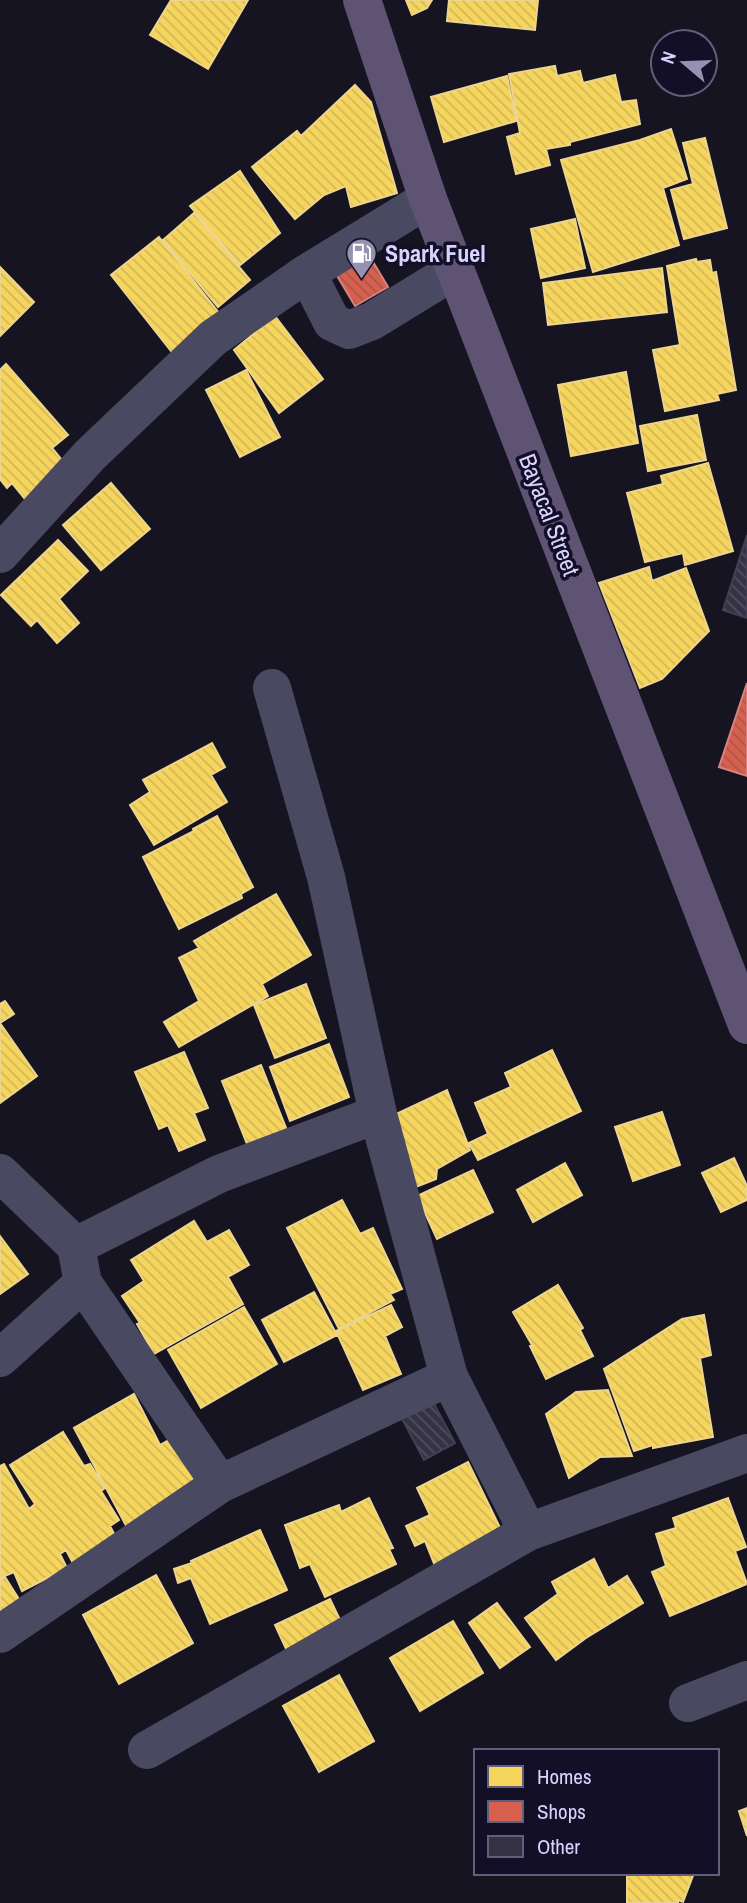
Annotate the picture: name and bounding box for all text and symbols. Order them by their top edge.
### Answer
north arrow [649,28,719,98]
text: N [654,48,682,67]
fuel station icon: Spark Fuel [345,237,379,281]
place label: Spark Fuel [385,237,486,269]
street label: Bayacal Street [512,449,588,581]
legend [474,1749,719,1875]
text: Homes [537,1762,592,1791]
text: Shops [537,1797,586,1826]
text: Other [537,1832,580,1861]

